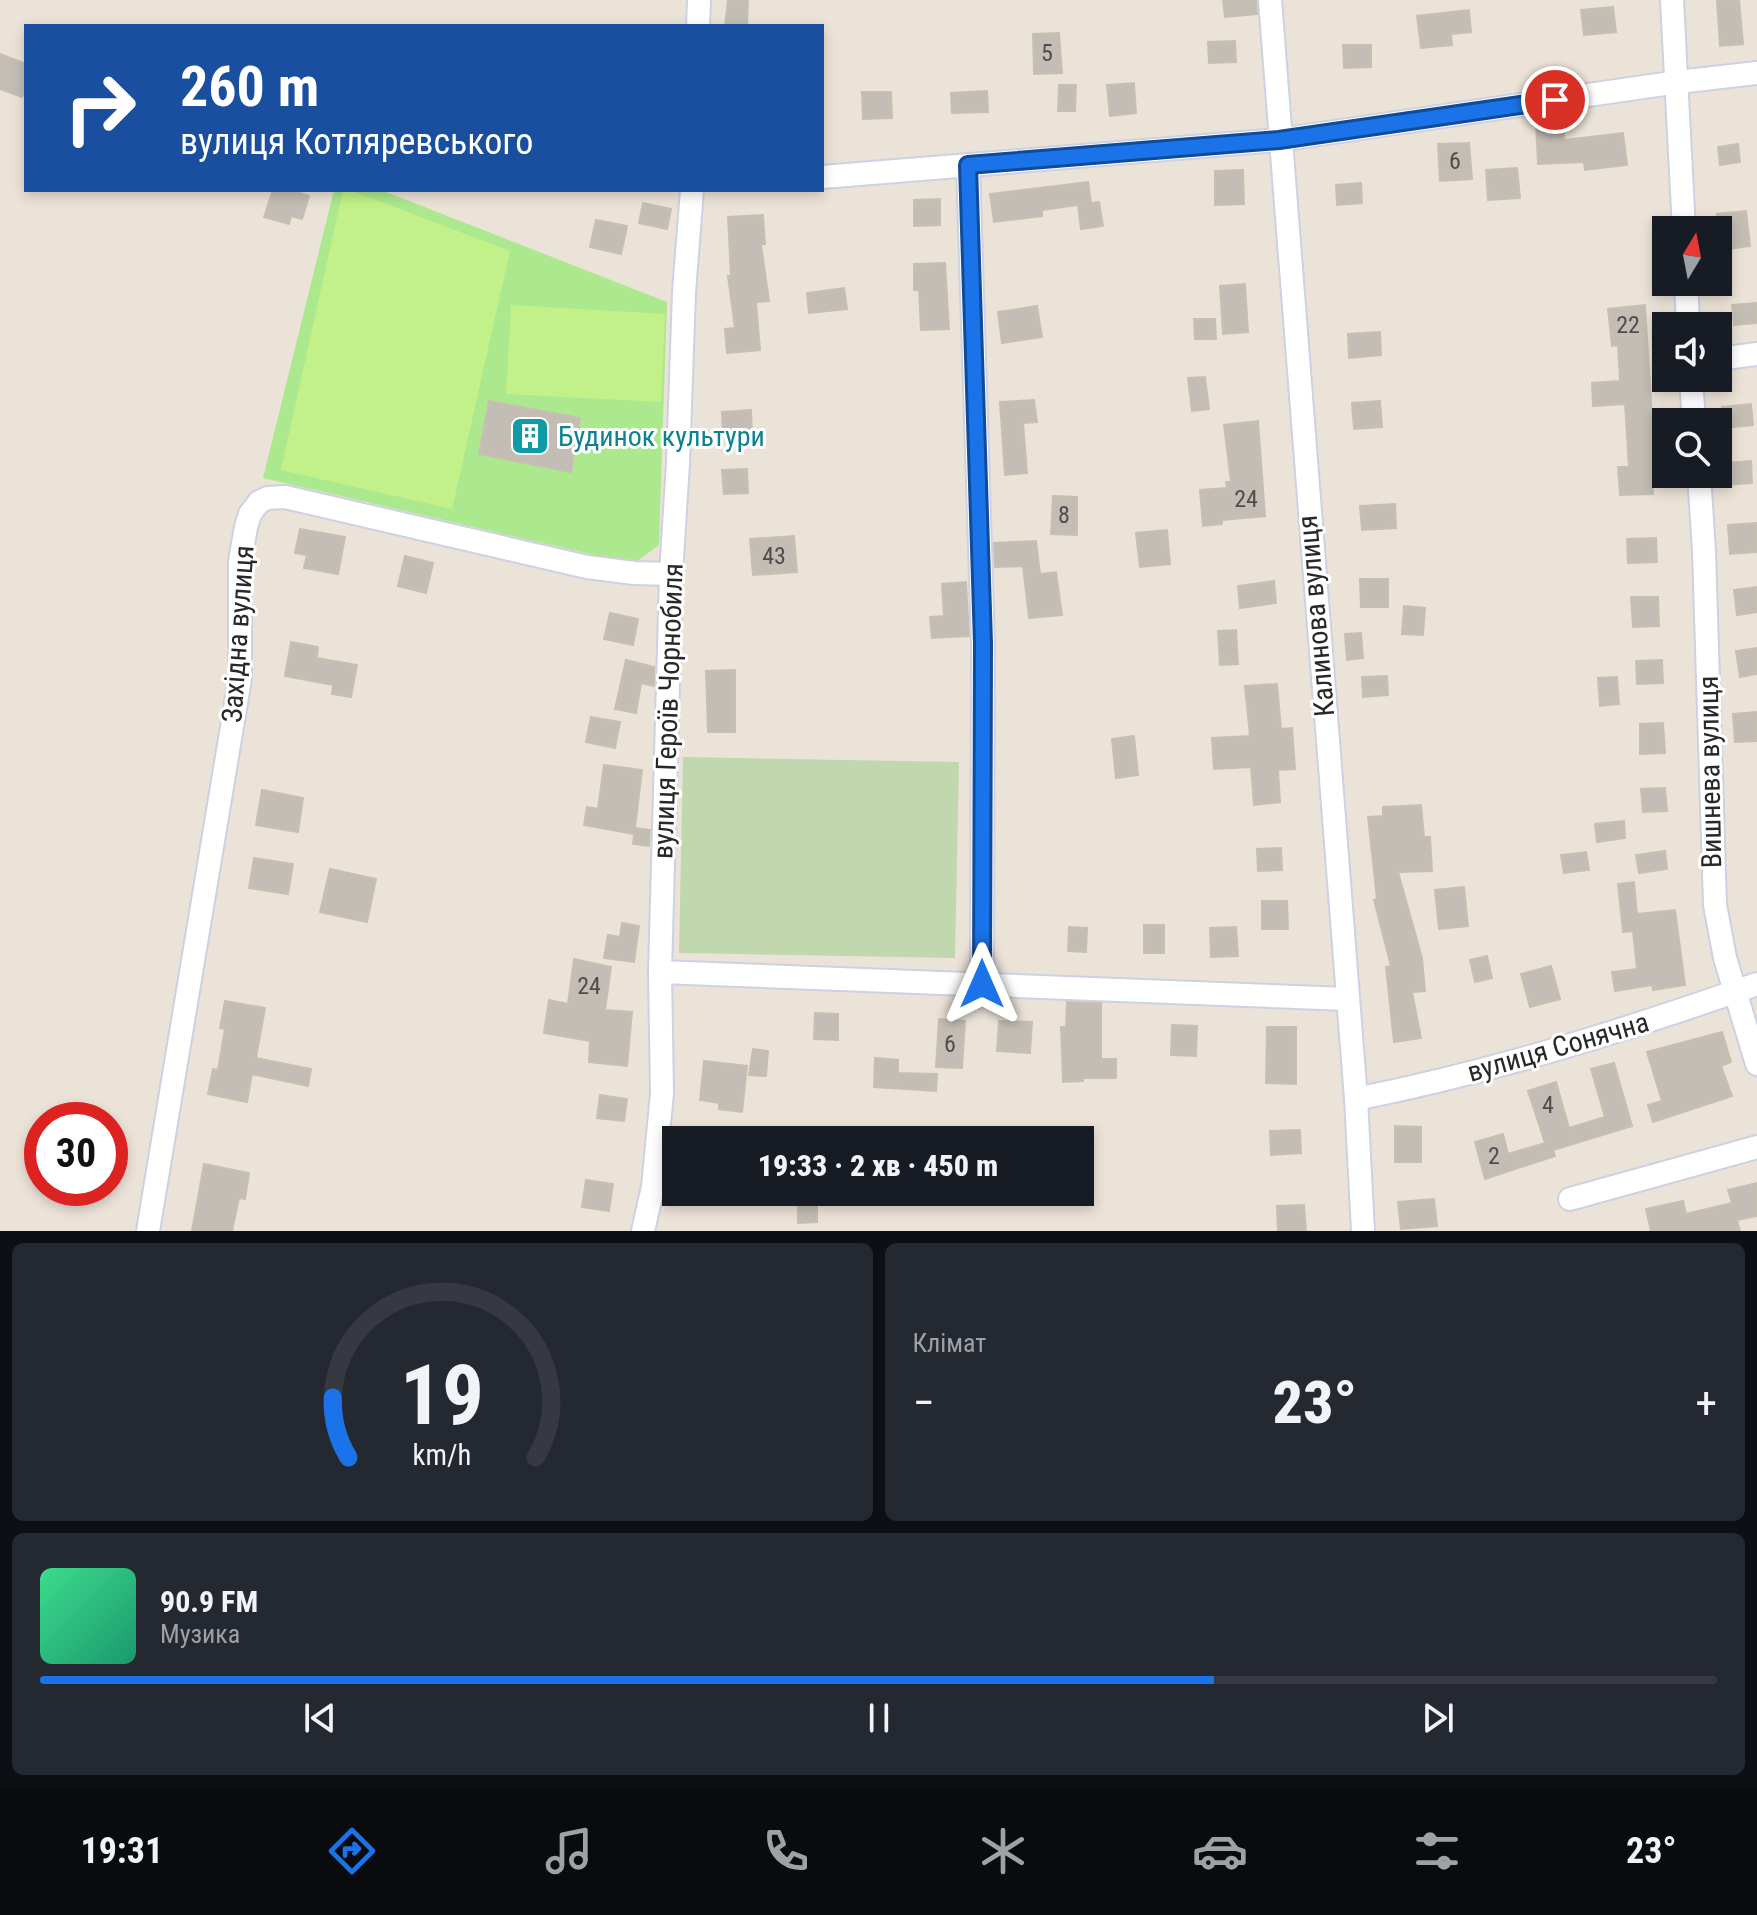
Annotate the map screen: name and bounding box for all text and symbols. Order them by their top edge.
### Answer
house number: 5 [1041,39,1053,67]
text: 260 m [180,54,319,120]
icon: right [48,56,152,160]
pin [1521,66,1589,134]
icon: arrive [1533,78,1577,122]
text: вулиця Котляревського [180,121,533,163]
house number: 6 [1449,147,1461,175]
north arrow [1652,216,1732,296]
map controls [1652,216,1732,488]
house number: 22 [1616,311,1640,339]
button: sound [1652,312,1732,392]
button: search [1652,408,1732,488]
building icon: Будинок культури [509,415,551,457]
place label: Будинок культури [558,420,765,453]
house number: 24 [1234,485,1258,513]
house number: 8 [1058,501,1070,529]
street label: Калинова вулиця [1291,514,1341,718]
house number: 43 [762,542,786,570]
street label: Західна вулиця [215,544,261,724]
street label: вулиця Героїв Чорнобиля [646,563,690,859]
street label: Вишнева вулиця [1692,675,1728,869]
position arrow [940,942,1024,1026]
house number: 24 [577,972,601,1000]
street label: вулиця Сонячна [1463,1005,1653,1089]
house number: 6 [944,1030,956,1058]
house number: 4 [1542,1091,1554,1119]
speed limit sign: 30 [24,1102,128,1206]
house number: 2 [1488,1142,1500,1170]
text: 19:33 · 2 хв · 450 m [758,1148,998,1183]
text: Клімат [913,1328,986,1358]
text: 19 [400,1347,484,1444]
text: 23° [1273,1367,1357,1438]
text: − [913,1377,935,1429]
text: + [1695,1377,1717,1429]
text: km/h [413,1438,472,1472]
text: 90.9 FM [160,1584,258,1619]
text: Музика [160,1619,240,1649]
icon: previous [298,1696,342,1740]
icon: pause [857,1696,901,1740]
icon: next [1416,1696,1460,1740]
icon: directions [324,1823,380,1879]
icon: music [541,1823,597,1879]
icon: phone [758,1823,814,1879]
icon: climate [975,1823,1031,1879]
icon: car [1192,1823,1248,1879]
icon: filters [1409,1823,1465,1879]
text: 19:31 [80,1830,163,1872]
text: 23° [1626,1830,1676,1872]

